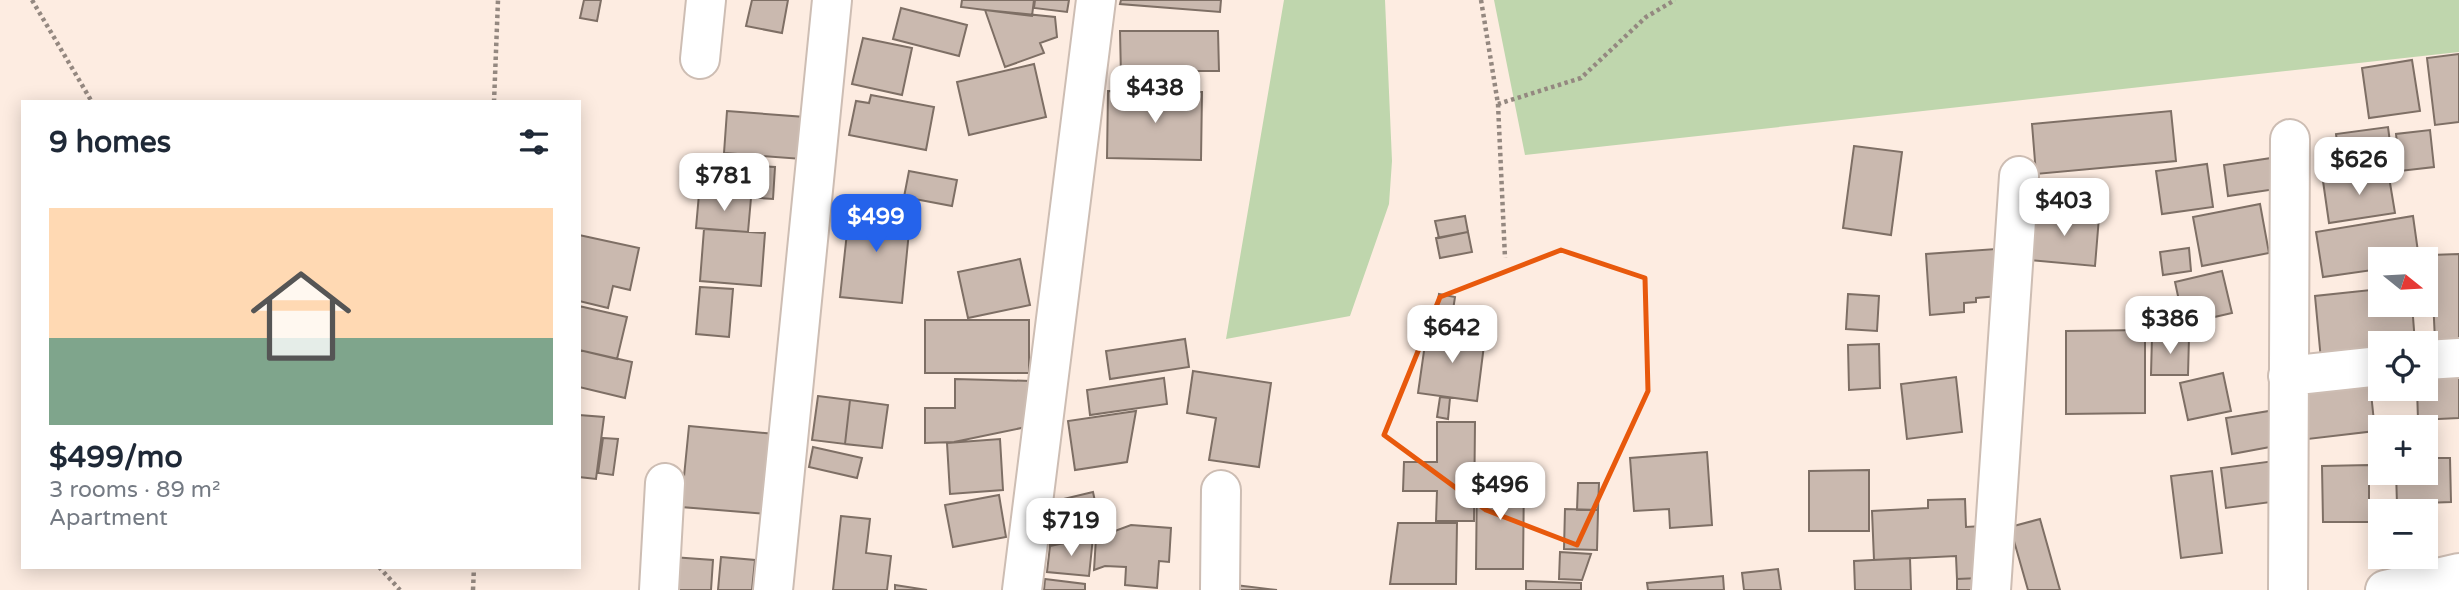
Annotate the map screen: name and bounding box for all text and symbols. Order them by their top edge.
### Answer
pin: $438 [1114,66,1196,125]
text: $438 [1126,74,1184,102]
icon: filters [515,123,553,161]
text: 9 homes [49,124,171,161]
pin: $626 [2318,138,2400,197]
text: $626 [2330,146,2388,174]
pin: $781 [683,154,765,213]
text: $781 [695,162,753,190]
pin: $403 [2023,178,2105,238]
text: $403 [2035,187,2093,215]
pin: $499 [835,194,917,254]
text: $499 [847,203,905,231]
north arrow [2368,247,2438,317]
map controls [2368,247,2438,569]
icon: home [238,253,364,379]
pin: $386 [2129,296,2211,356]
text: $386 [2141,305,2199,333]
pin: $642 [1411,306,1493,365]
text: $642 [1423,314,1481,342]
button: locate [2368,331,2438,401]
button: + [2368,415,2438,485]
text: $499/mo [49,439,183,476]
pin: $496 [1459,462,1541,522]
text: $496 [1471,471,1529,499]
text: 3 rooms · 89 m² [49,476,220,504]
pin: $719 [1030,498,1112,558]
button: − [2368,499,2438,569]
text: Apartment [49,504,168,532]
text: $719 [1042,507,1100,535]

